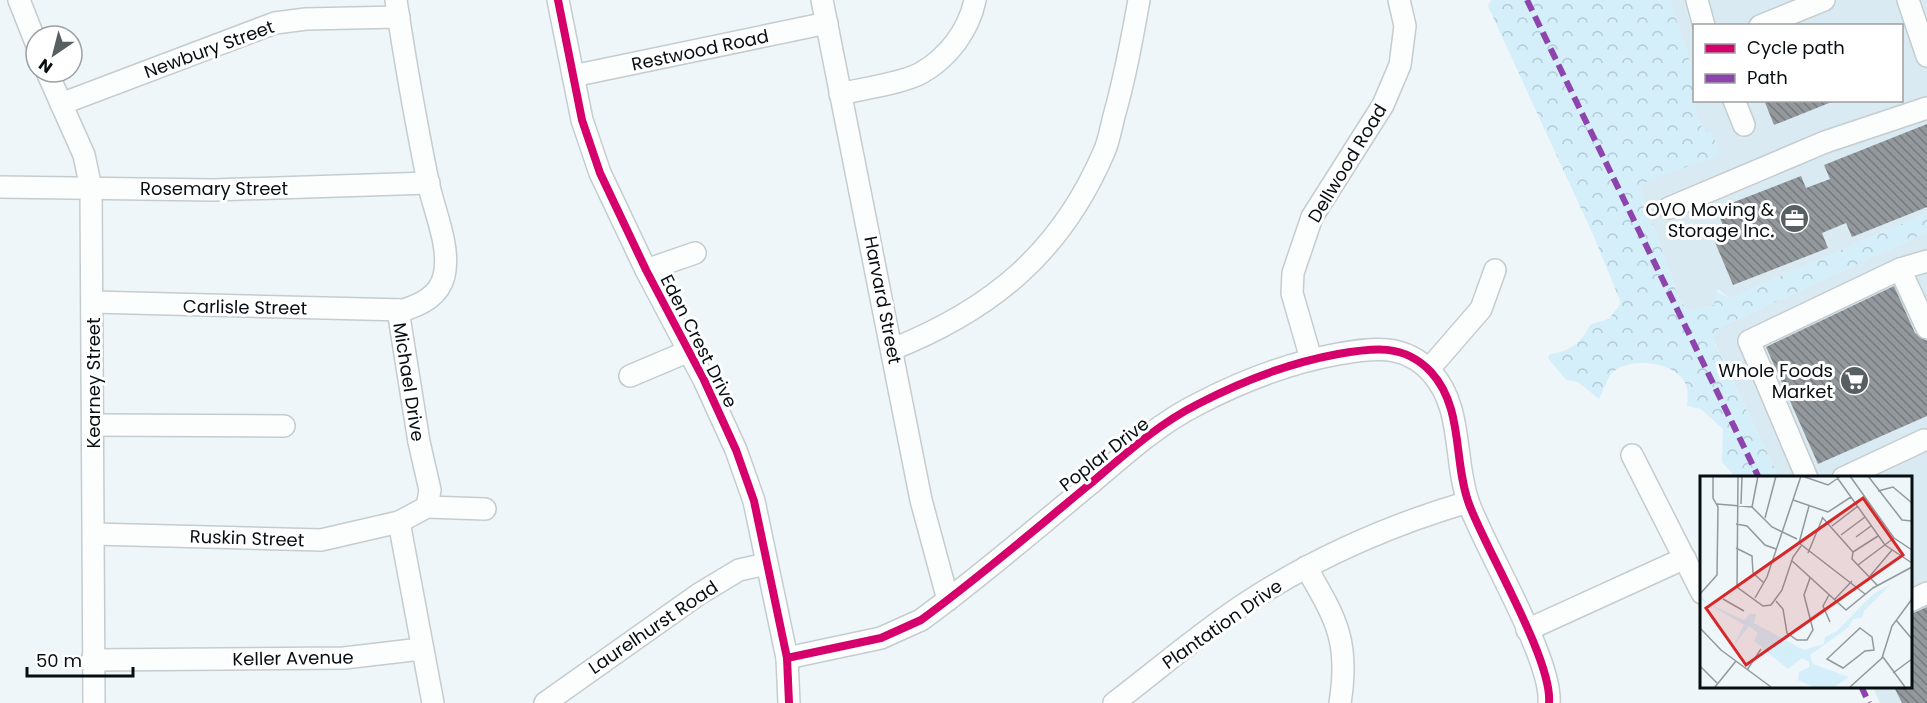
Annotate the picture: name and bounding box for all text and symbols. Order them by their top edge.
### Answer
street label: Newbury Street [141,14,277,84]
street label: Restwood Road [629,23,771,77]
north arrow [24,24,84,84]
legend [1693,24,1903,102]
text: Cycle path [1747,35,1845,60]
text: N [34,53,57,79]
text: Path [1747,65,1788,90]
street label: Dellwood Road [1302,99,1392,227]
street label: Rosemary Street [140,176,288,201]
place label: OVO Moving & Storage Inc. [1645,197,1775,243]
office icon: OVO Moving & Storage Inc. [1779,203,1811,235]
street label: Harvard Street [858,234,908,366]
street label: Eden Crest Drive [655,270,743,412]
street label: Carlisle Street [183,293,307,321]
street label: Kearney Street [81,317,106,449]
street label: Michael Drive [387,321,431,443]
place label: Whole Foods Market [1718,358,1833,404]
supermarket icon: Whole Foods Market [1838,364,1870,396]
street label: Poplar Drive [1054,411,1154,497]
inset map [1700,476,1912,688]
street label: Ruskin Street [189,524,305,552]
street label: Plantation Drive [1157,573,1287,675]
street label: Laurelhurst Road [583,574,723,680]
scale bar [27,640,134,678]
street label: Keller Avenue [232,644,354,672]
text: 50 m [36,648,82,673]

